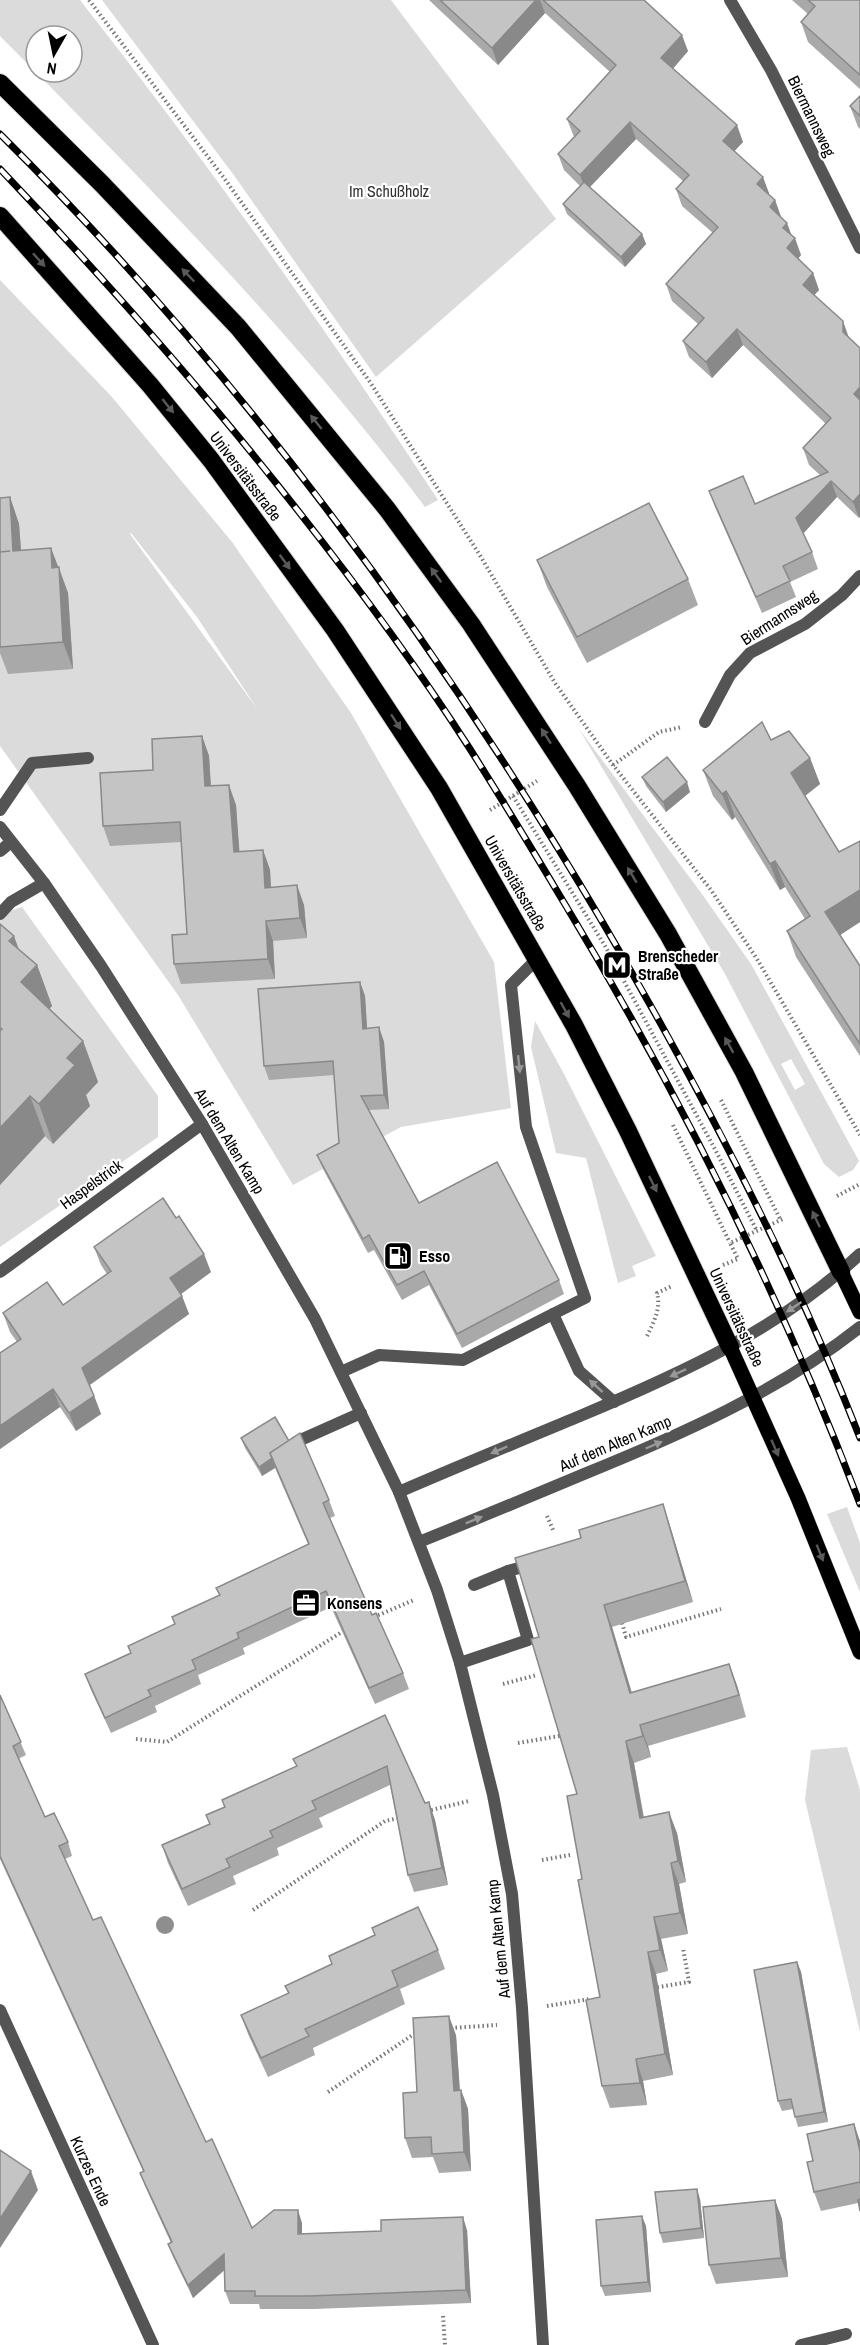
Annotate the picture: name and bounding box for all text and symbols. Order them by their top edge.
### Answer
north arrow [24,24,84,84]
text: N [45,57,58,80]
street label: Biermannsweg [783,72,841,161]
park label: Im Schußholz [349,180,430,202]
one-way arrow [32,252,45,267]
one-way arrow [181,267,195,282]
one-way arrow [161,398,174,414]
one-way arrow [309,414,322,430]
street label: Universitätsstraße [205,427,287,525]
one-way arrow [279,553,291,569]
one-way arrow [430,568,442,583]
street label: Biermannsweg [736,584,822,650]
one-way arrow [390,714,401,731]
one-way arrow [540,728,551,745]
street label: Universitätsstraße [480,831,552,935]
one-way arrow [627,867,638,884]
place label: Brenscheder Straße [638,945,719,985]
metro station icon: Brenscheder Straße [601,949,633,981]
one-way arrow [560,1002,570,1019]
one-way arrow [724,1036,734,1053]
one-way arrow [515,1055,524,1074]
street label: Auf dem Alten Kamp [189,1083,270,1198]
street label: Haspelstrick [55,1154,127,1214]
one-way arrow [649,1175,658,1192]
one-way arrow [811,1211,820,1228]
fuel station icon: Esso [382,1240,414,1272]
place label: Esso [419,1245,450,1267]
street label: Universitätsstraße [704,1264,770,1370]
one-way arrow [786,1301,802,1312]
one-way arrow [669,1368,686,1377]
one-way arrow [589,1380,604,1393]
street label: Auf dem Alten Kamp [555,1410,674,1477]
one-way arrow [771,1439,780,1456]
one-way arrow [645,1440,663,1450]
one-way arrow [490,1446,508,1455]
one-way arrow [465,1515,483,1525]
one-way arrow [815,1544,825,1562]
office icon: Konsens [290,1587,322,1619]
place label: Konsens [327,1592,382,1614]
street label: Auf dem Alten Kamp [481,1878,515,2001]
street label: Kurzes Ende [65,2132,117,2210]

